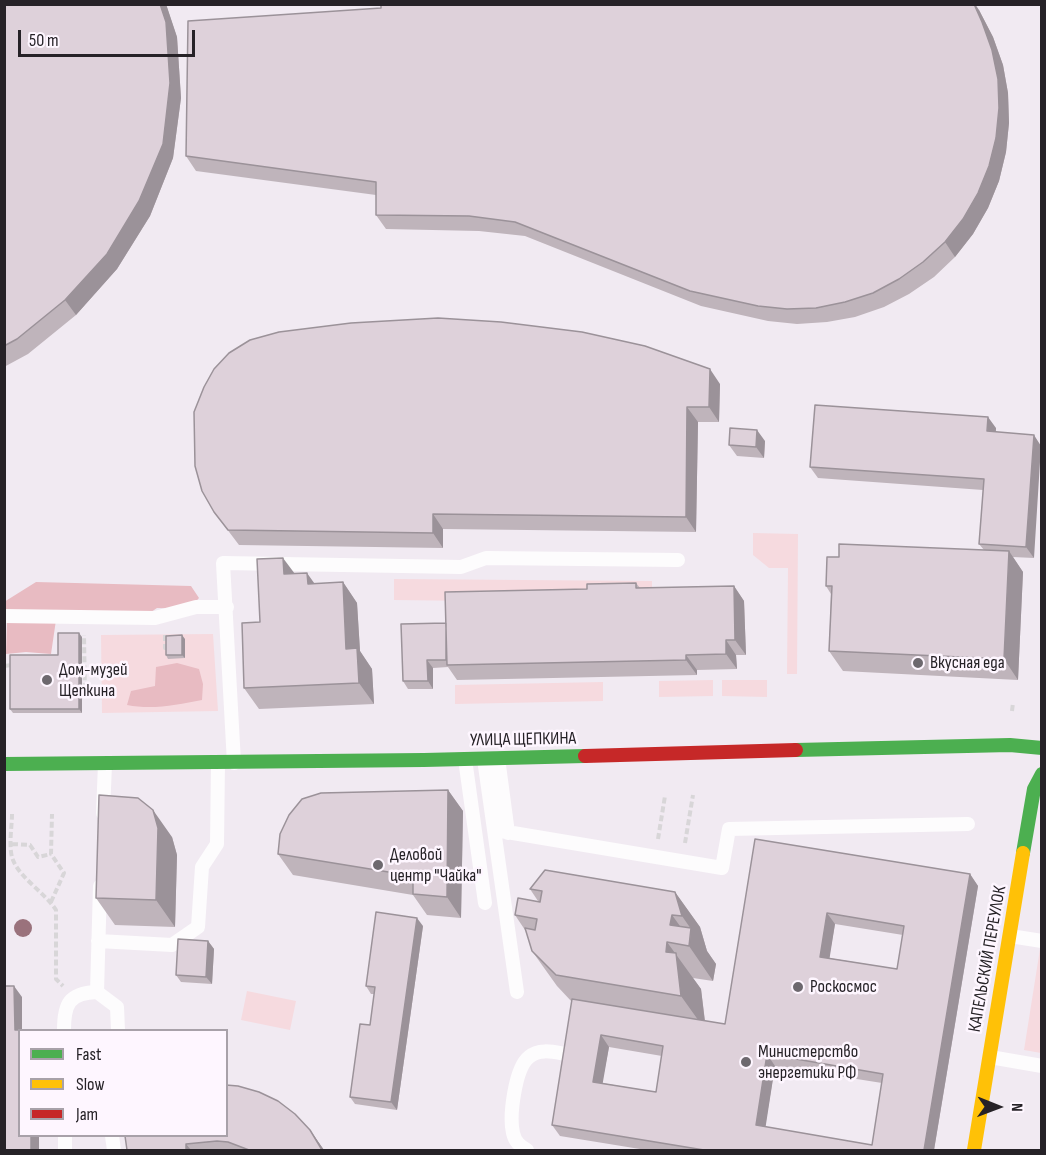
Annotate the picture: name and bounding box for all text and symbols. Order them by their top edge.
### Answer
scale bar [21,18,198,56]
text: 50 m [29,30,59,51]
place label: Вкусная еда [930,652,1005,674]
marker: Вкусная еда [911,656,925,670]
place label: Дом-музей Щепкина [59,659,127,702]
marker: Дом-музей Щепкина [40,673,54,687]
street label: УЛИЦА ЩЕПКИНА [470,728,576,752]
place label: Деловой центр "Чайка" [390,844,482,886]
marker: Деловой центр "Чайка" [371,858,385,872]
street label: КАПЕЛЬСКИЙ ПЕРЕУЛОК [964,884,1012,1034]
place label: Роскосмос [810,976,877,998]
marker: Роскосмос [791,980,805,994]
legend [18,1029,228,1137]
place label: Министерство энергетики РФ [758,1041,858,1084]
text: Fast [76,1044,101,1065]
marker: Министерство энергетики РФ [739,1055,753,1069]
text: Slow [76,1074,105,1095]
north arrow [968,1077,1028,1137]
text: N [1007,1103,1026,1112]
text: Jam [76,1104,98,1125]

